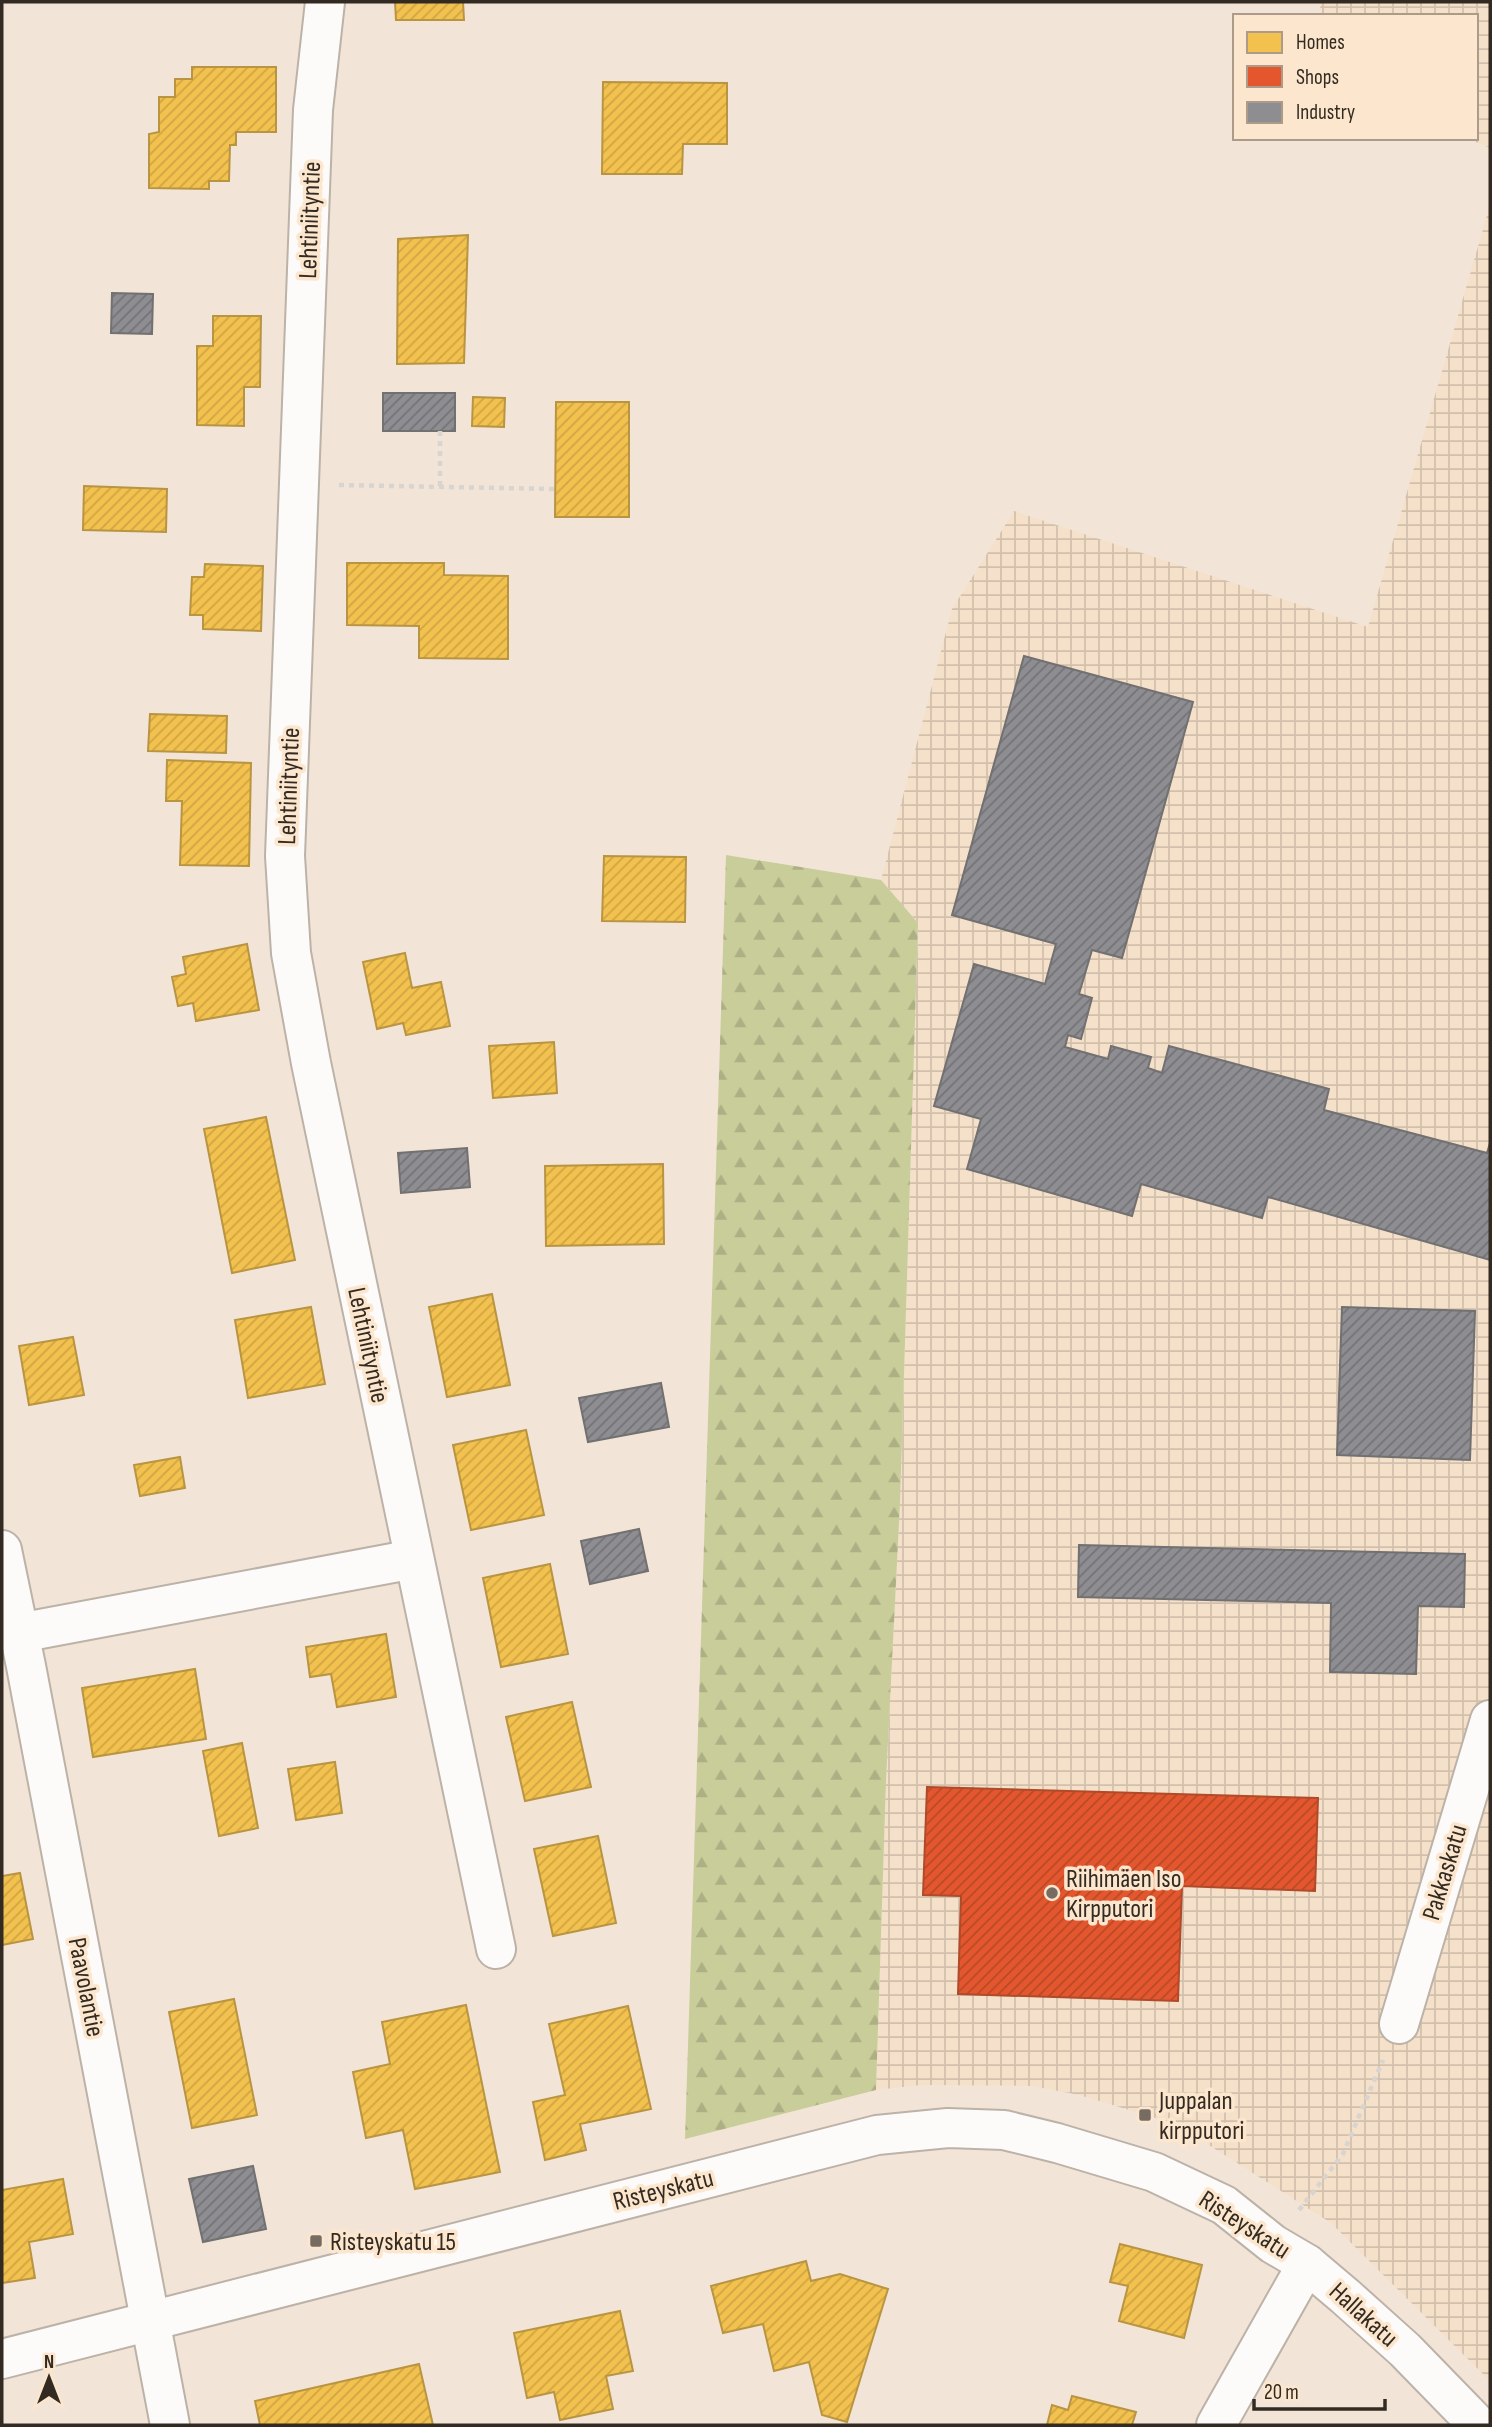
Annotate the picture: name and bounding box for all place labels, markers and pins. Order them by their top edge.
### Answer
place label: Riihimäen Iso Kirpputori [1066,1864,1181,1925]
marker: Riihimäen Iso Kirpputori [1044,1885,1060,1901]
place label: Juppalan kirpputori [1158,2086,1244,2147]
marker: Juppalan kirpputori [1137,2107,1153,2123]
place label: Risteyskatu 15 [330,2227,456,2258]
marker: Risteyskatu 15 [308,2233,324,2249]

